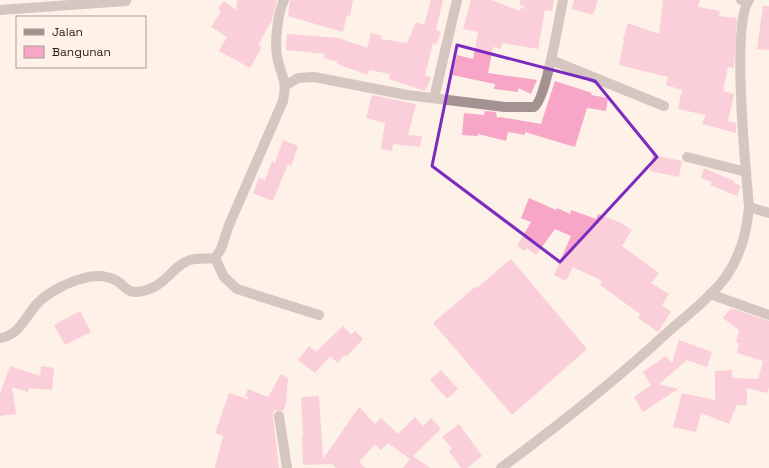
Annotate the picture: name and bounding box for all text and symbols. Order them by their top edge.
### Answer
legend [16,16,146,68]
text: Jalan [52,24,83,40]
text: Bangunan [52,44,111,60]

